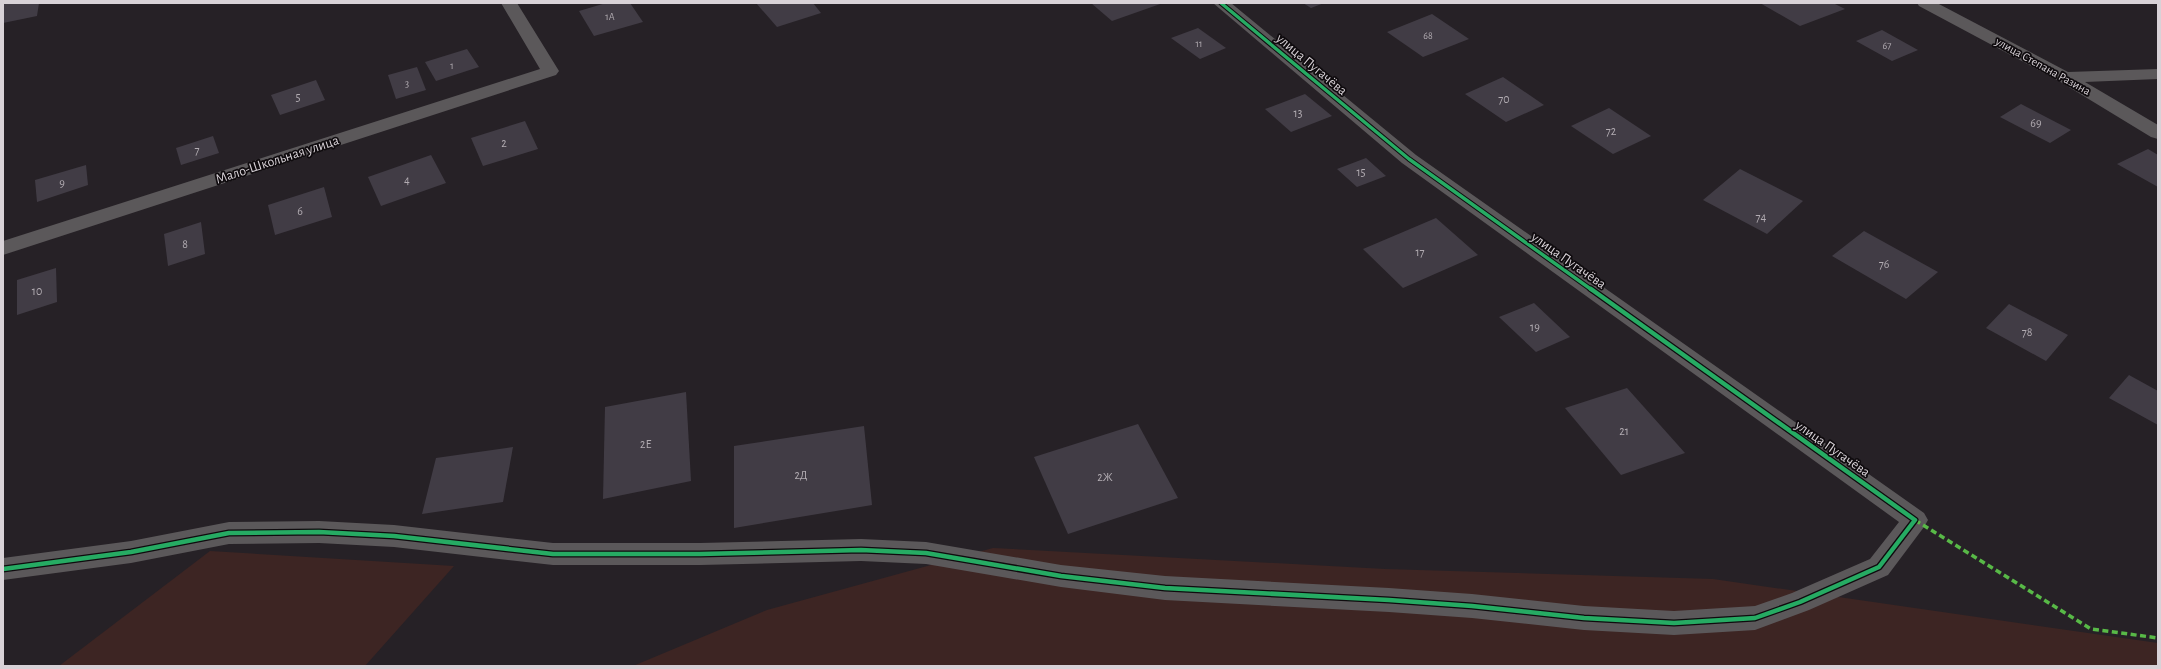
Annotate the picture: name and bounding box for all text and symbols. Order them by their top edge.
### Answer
house number: 1А [605,12,615,22]
street label: улица Пугачёва [1273,31,1350,99]
house number: 68 [1423,31,1433,41]
street label: улица Степана Разина [1992,34,2093,98]
house number: 11 [1196,39,1202,49]
house number: 67 [1883,41,1891,51]
house number: 1 [450,61,454,71]
house number: 3 [405,79,409,89]
house number: 5 [295,91,301,103]
house number: 70 [1498,93,1510,105]
house number: 13 [1293,107,1303,119]
house number: 69 [2030,117,2042,129]
house number: 72 [1606,125,1617,137]
street label: Мало-Школьная улица [214,133,341,187]
house number: 2 [501,137,507,149]
house number: 7 [194,144,200,156]
house number: 15 [1356,166,1366,178]
house number: 4 [404,174,410,186]
house number: 9 [59,177,65,189]
house number: 6 [297,205,303,217]
house number: 74 [1756,211,1767,223]
street label: улица Пугачёва [1528,229,1609,292]
house number: 8 [182,238,188,250]
house number: 17 [1415,246,1425,258]
house number: 76 [1879,258,1890,270]
house number: 10 [32,285,42,297]
house number: 19 [1530,321,1540,333]
house number: 78 [2022,326,2033,338]
street label: улица Пугачёва [1792,417,1873,480]
house number: 21 [1619,425,1629,437]
house number: 2Е [640,438,652,450]
house number: 2Д [794,469,808,481]
house number: 2Ж [1097,471,1113,483]

